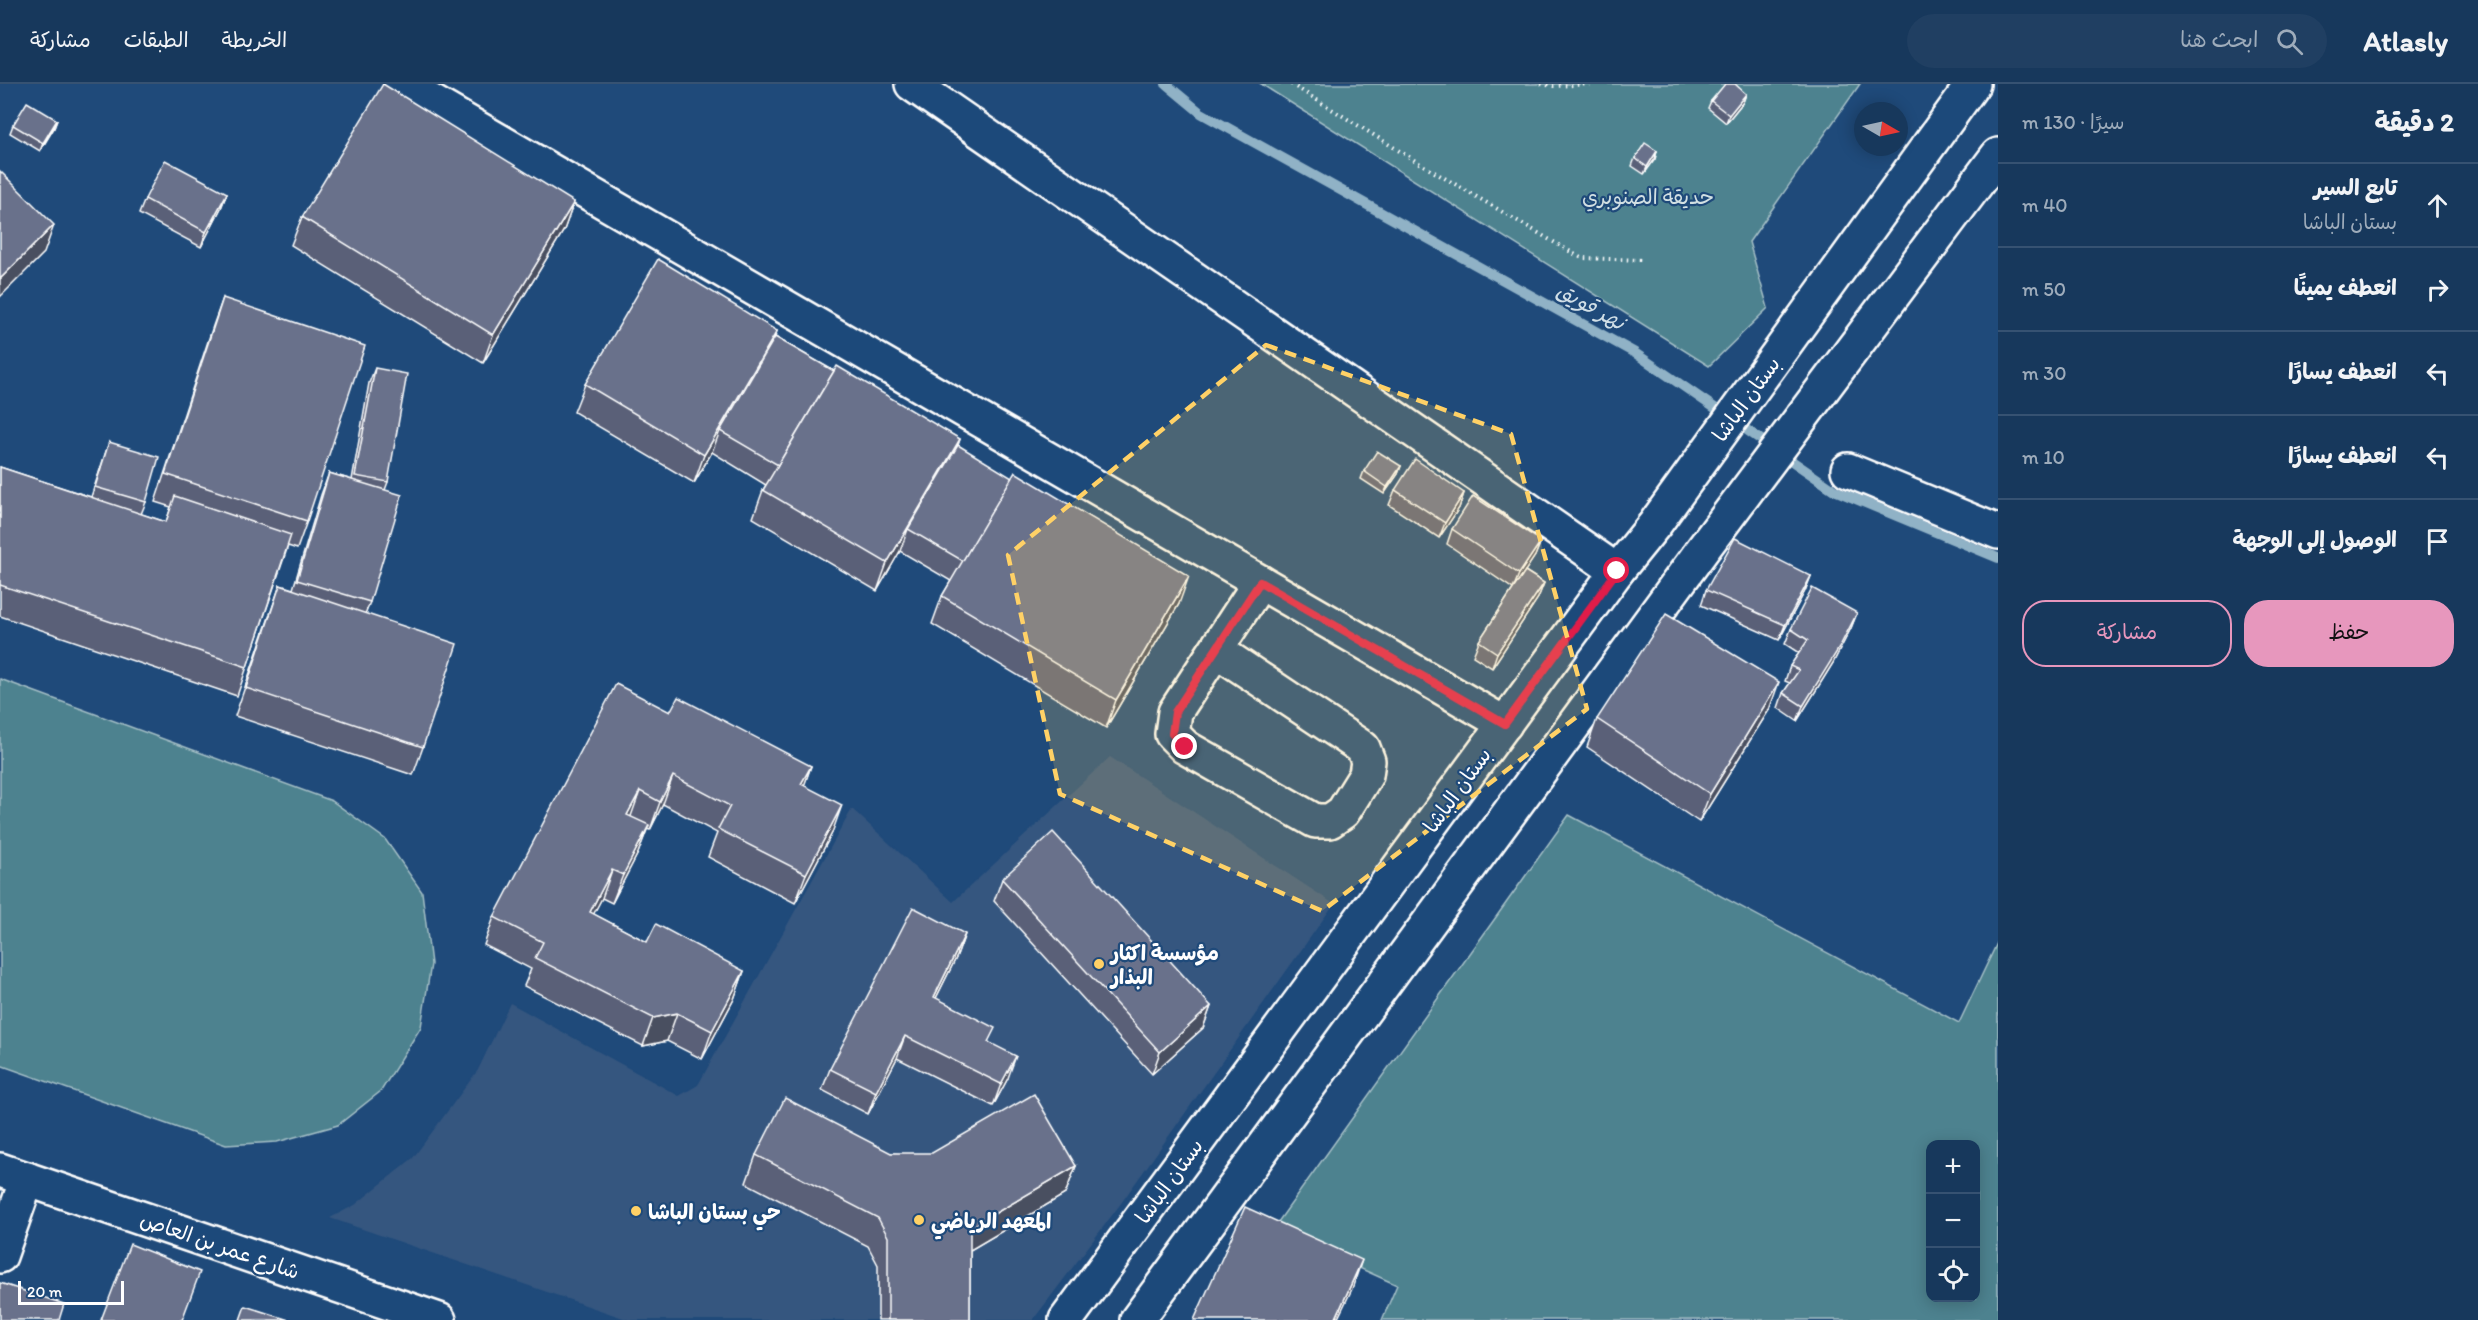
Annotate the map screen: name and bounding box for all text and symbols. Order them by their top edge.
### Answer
search box [1907,14,2327,68]
text: Atlasly [2363,24,2448,58]
icon: search [2273,25,2306,58]
text: ابحث هنا [2180,26,2258,53]
text: مشاركة [30,27,91,52]
text: الطبقات [124,27,189,52]
text: الخريطة [222,27,287,52]
north arrow [1854,102,1908,156]
text: 2 دقيقة [2374,106,2454,138]
text: سيرًا · 130 m [2022,110,2124,134]
text: تابع السير [2314,174,2397,201]
park label: حديقة الصنوبري [1582,184,1714,212]
icon: ahead [2421,189,2454,222]
text: 40 m [2022,193,2068,217]
text: بستان الباشا [2303,210,2397,234]
icon: right [2421,273,2454,306]
text: انعطف يمينًا [2294,274,2397,301]
water label: نهر قويق [1552,276,1632,337]
text: 50 m [2022,277,2066,301]
street label: بستان الباشا [1707,352,1786,447]
icon: left [2421,357,2454,390]
text: انعطف يسارًا [2288,358,2397,385]
text: 30 m [2022,361,2067,385]
icon: left [2421,441,2454,474]
text: انعطف يسارًا [2288,442,2397,469]
text: 10 m [2022,445,2065,469]
icon: arrive [2421,525,2454,558]
text: الوصول إلى الوجهة [2232,526,2397,553]
route start [1603,557,1629,583]
button: مشاركة [2022,600,2232,667]
button: حفظ [2244,600,2454,667]
route end [1171,733,1197,759]
street label: بستان الباشا [1418,743,1497,838]
place label: مؤسسة اكثار البذار [1109,940,1219,990]
marker: مؤسسة اكثار البذار [1092,957,1106,971]
street label: بستان الباشا [1130,1134,1209,1229]
map controls [1926,1140,1980,1302]
button: + [1926,1140,1980,1194]
button: − [1926,1194,1980,1248]
place label: حي بستان الباشا [648,1199,781,1231]
marker: حي بستان الباشا [629,1204,643,1218]
street label: شارع عمر بن العاص [136,1206,303,1287]
place label: المعهد الرياضي [931,1208,1052,1240]
marker: المعهد الرياضي [912,1213,926,1227]
button: locate [1926,1248,1980,1302]
scale bar [18,1278,124,1306]
text: 20 m [27,1282,62,1301]

